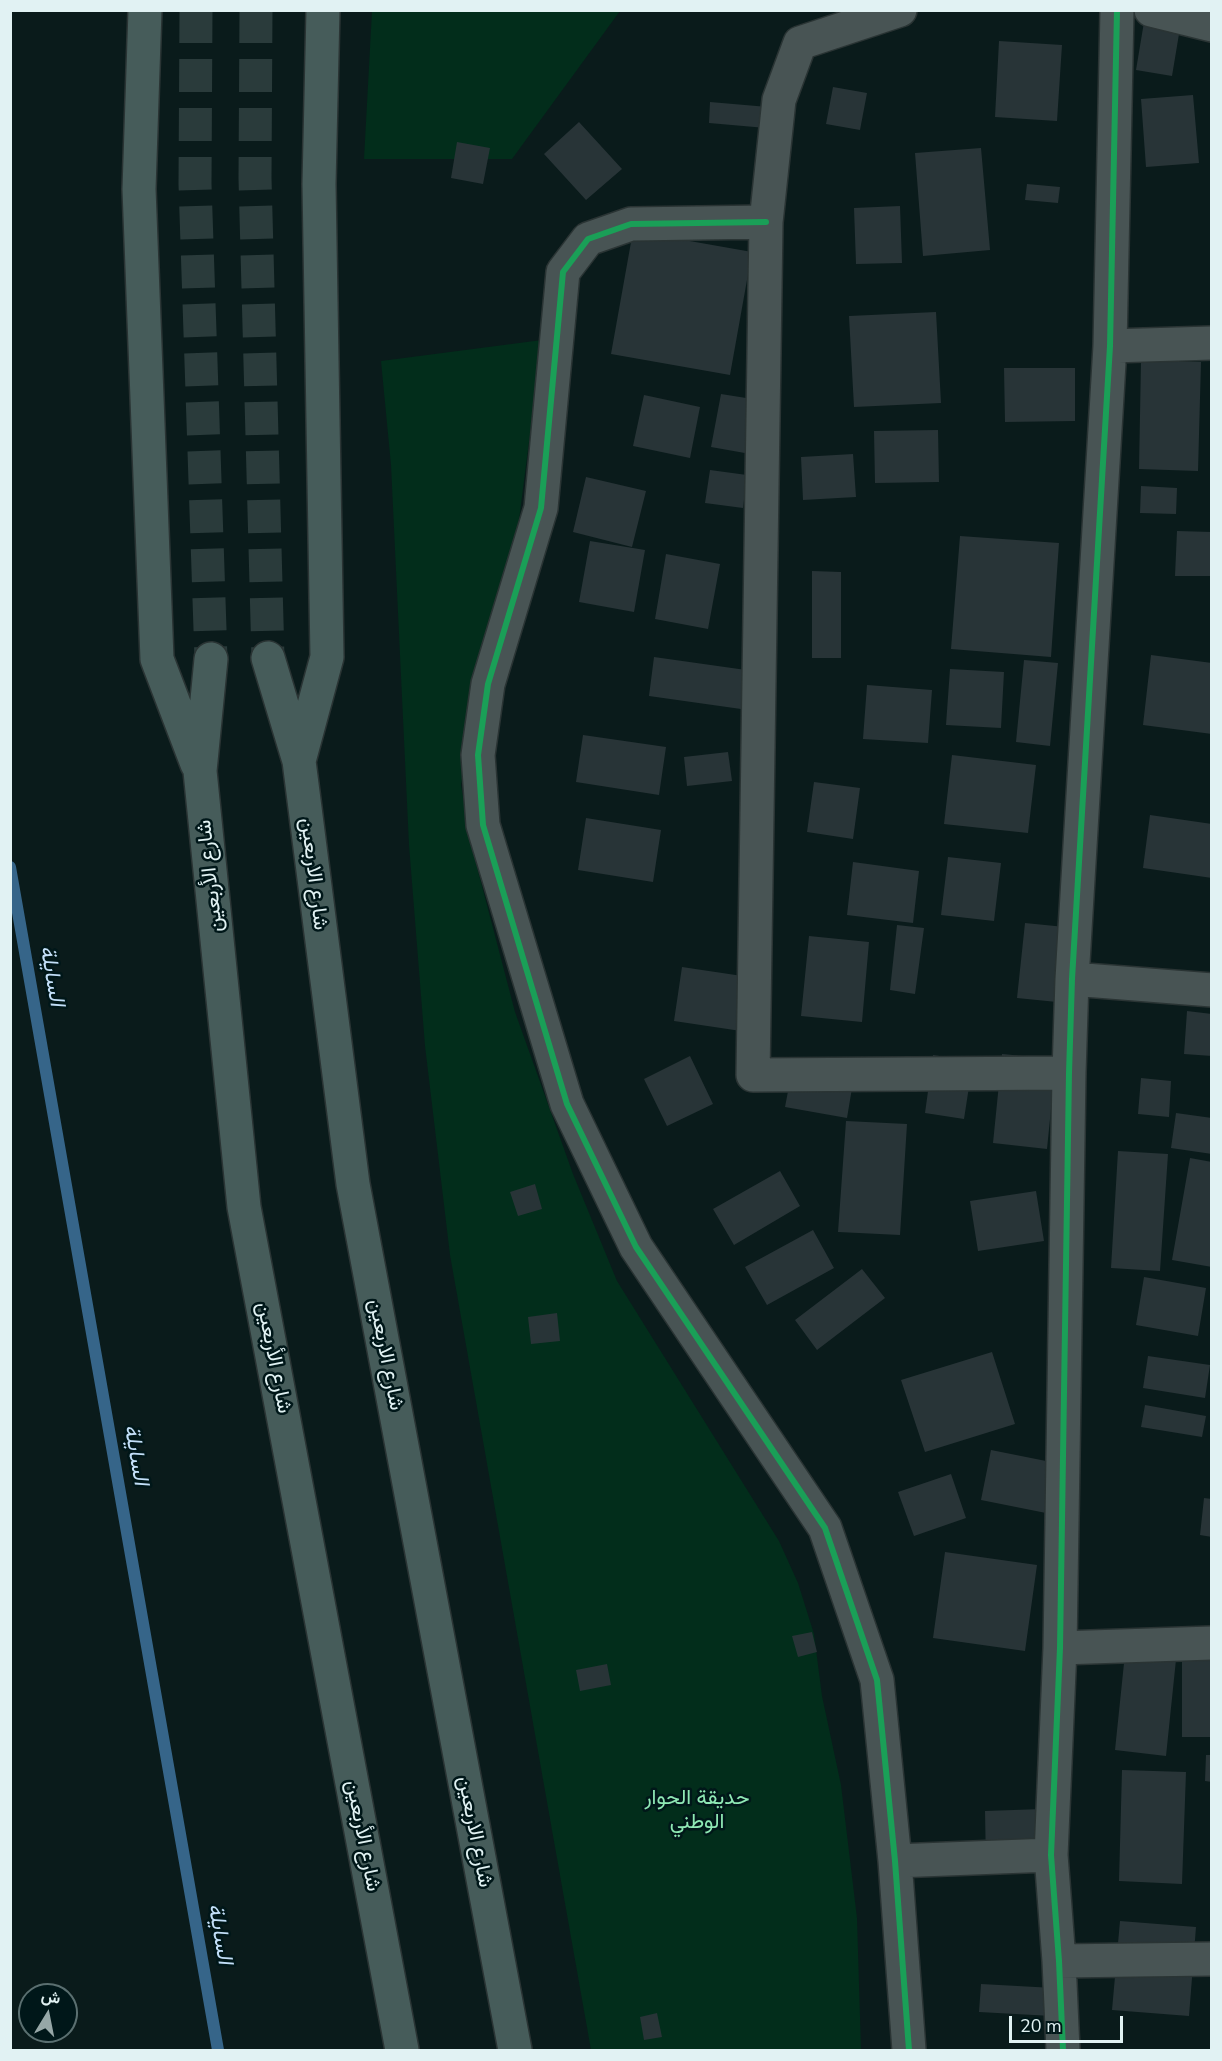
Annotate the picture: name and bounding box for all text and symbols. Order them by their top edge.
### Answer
street label: شارع الاربعين [294,816,332,932]
street label: شارع الأربعين [193,819,229,933]
water label: السايلة [33,944,69,1008]
street label: شارع الاربعين [362,1297,408,1413]
street label: شارع الأربعين [250,1300,296,1416]
water label: السايلة [117,1423,153,1487]
street label: شارع الاربعين [451,1774,497,1890]
street label: شارع الأربعين [339,1778,385,1894]
park label: حديقة الحوار الوطني [644,1786,750,1836]
water label: السايلة [201,1902,237,1966]
north arrow [18,1983,78,2043]
text: ش [39,1985,62,2010]
scale bar [1012,2004,1126,2042]
text: 20 m [1020,2014,1062,2038]

